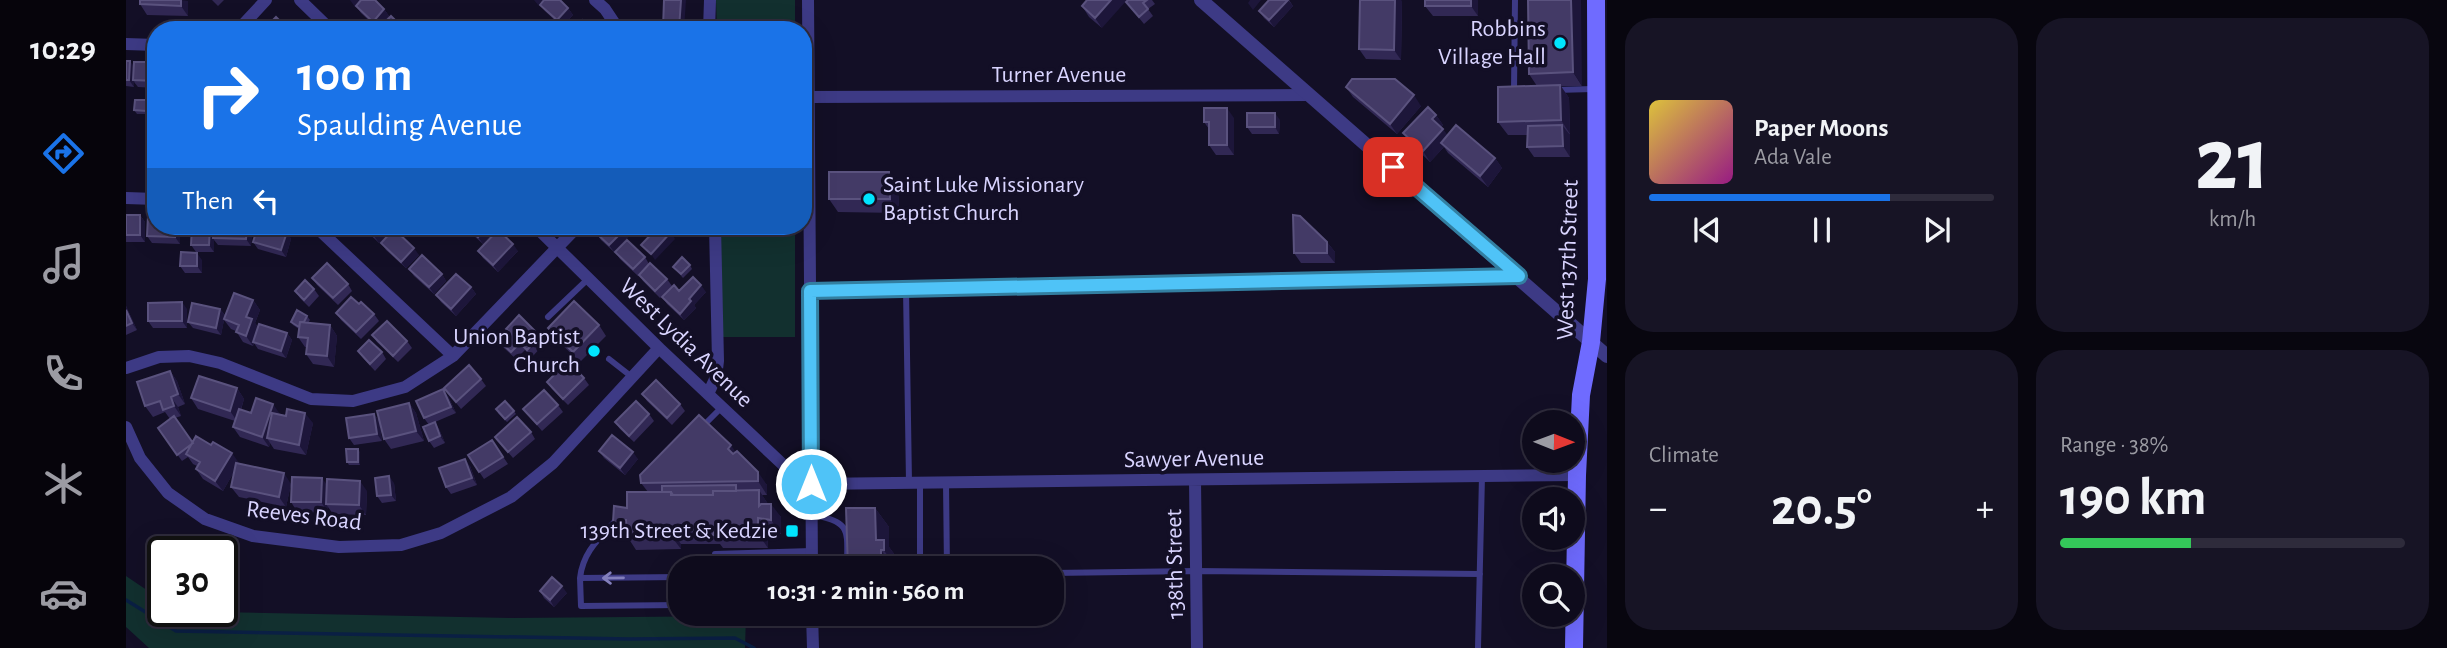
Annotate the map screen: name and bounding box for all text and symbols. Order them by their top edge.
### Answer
place label: Robbins Village Hall [1438,17,1546,69]
text: 10:29 [30,33,96,65]
marker: Robbins Village Hall [1552,35,1568,51]
icon: right [182,49,273,140]
text: 100 m [297,51,413,100]
street label: Turner Avenue [992,63,1126,87]
text: Spaulding Avenue [297,109,522,141]
text: Paper Moons [1754,115,1889,141]
text: 21 [2195,115,2270,206]
icon: directions [39,129,88,178]
pin [1363,137,1423,197]
text: Ada Vale [1754,146,1832,169]
icon: arrive [1374,148,1412,186]
place label: Saint Luke Missionary Baptist Church [883,173,1084,225]
street label: West 137th Street [1553,179,1583,341]
icon: left [247,182,285,220]
text: Then [182,188,233,214]
marker: Saint Luke Missionary Baptist Church [861,191,877,207]
text: km/h [2209,208,2256,231]
icon: previous [1688,211,1726,249]
icon: pause [1803,211,1841,249]
icon: next [1918,211,1956,249]
icon: music [39,239,88,288]
street label: West Lydia Avenue [615,274,757,412]
place label: Union Baptist Church [453,325,580,377]
marker: Union Baptist Church [586,343,602,359]
icon: phone [39,349,88,398]
north arrow [1522,410,1586,472]
map controls [1522,410,1585,627]
text: Range · 38% [2060,434,2169,457]
text: Climate [1649,444,1719,467]
street label: Sawyer Avenue [1124,446,1264,472]
position arrow [774,447,848,521]
icon: climate [39,459,88,508]
text: 190 km [2060,472,2206,524]
text: 20.5° [1771,482,1872,534]
button: sound [1522,487,1585,550]
text: − [1649,490,1667,528]
text: + [1976,490,1994,528]
street label: Reeves Road [245,497,363,535]
street label: 138th Street [1162,508,1188,619]
place label: 139th Street & Kedzie [581,519,778,543]
marker: 139th Street & Kedzie [784,523,800,539]
speed limit sign: 30 [147,536,238,627]
button: search [1522,564,1585,627]
icon: car [39,569,88,618]
one-way arrow [601,571,624,585]
text: 10:31 · 2 min · 560 m [768,578,964,604]

